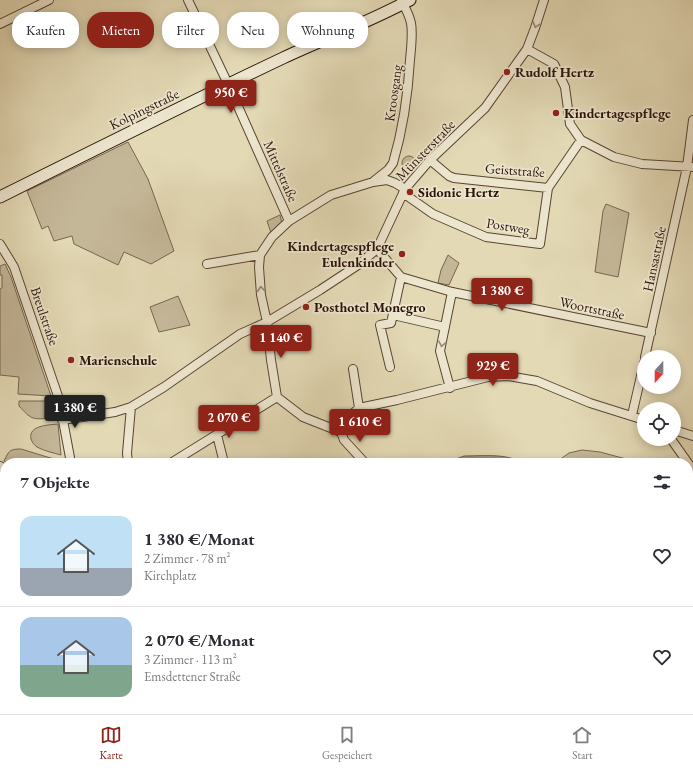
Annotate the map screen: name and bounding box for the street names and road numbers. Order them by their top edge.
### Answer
street label: Kroosgang [380,62,406,123]
street label: Kolpingstraße [106,84,182,134]
street label: Münsterstraße [391,115,459,184]
street label: Mittelstraße [259,137,303,205]
street label: Geiststraße [485,159,546,181]
street label: Postweg [485,214,532,238]
street label: Hansastraße [638,224,670,293]
street label: Breulstraße [27,284,64,348]
street label: Woortstraße [558,292,627,324]

